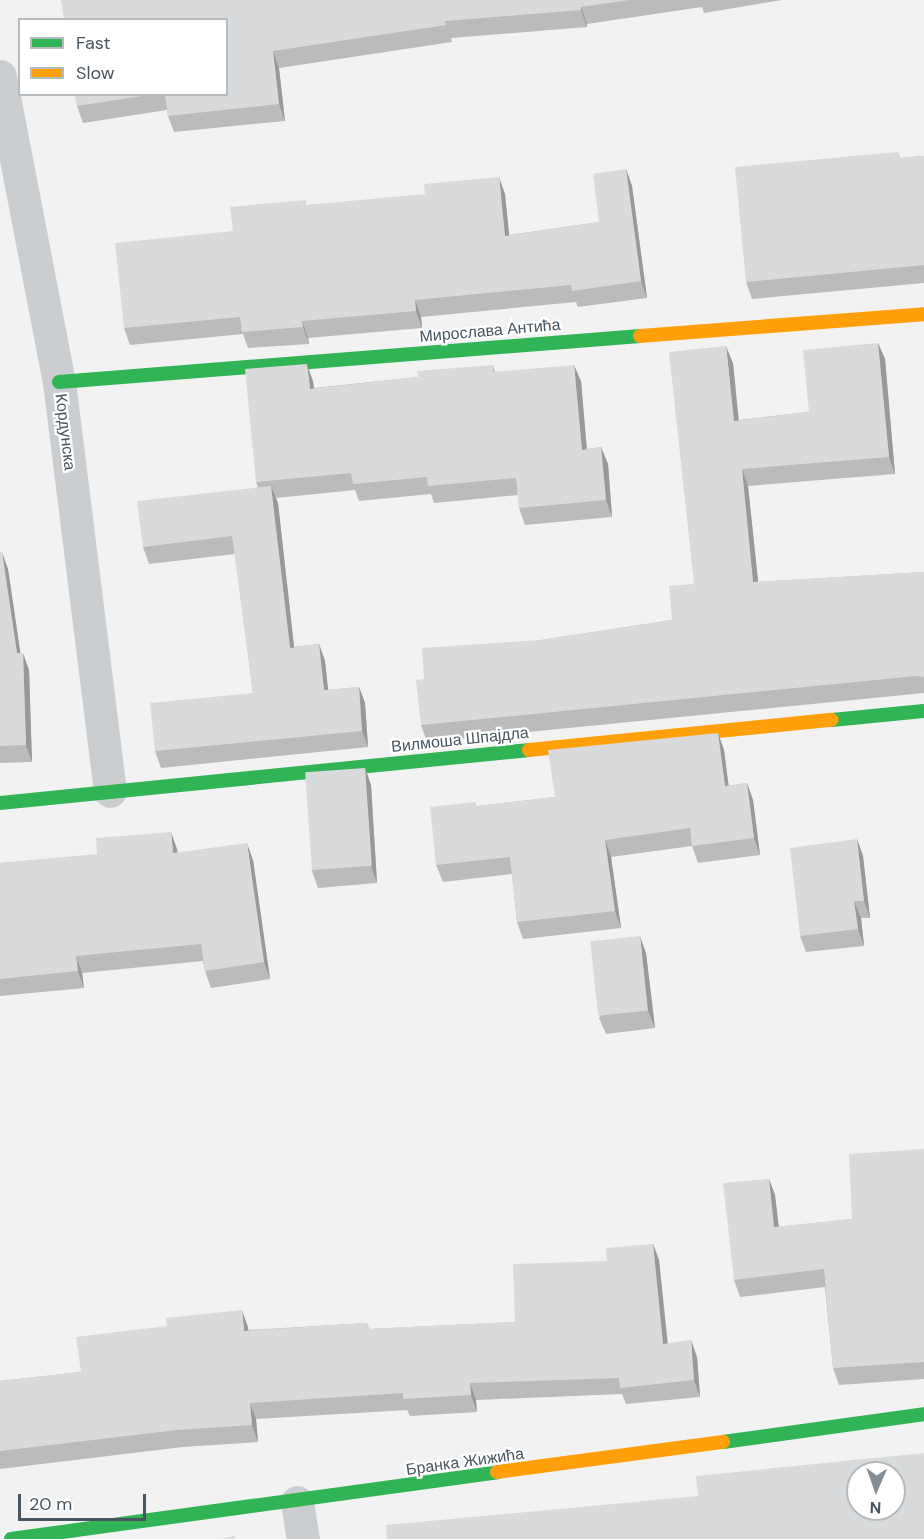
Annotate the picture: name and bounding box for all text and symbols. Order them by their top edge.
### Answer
legend [18,18,228,96]
text: Fast [76,31,111,55]
text: Slow [76,61,115,85]
street label: Мирослава Антића [419,315,561,347]
street label: Кордунска [51,393,79,471]
street label: Вилмоша Шпајдла [390,723,530,757]
street label: Бранка Жижића [405,1444,525,1480]
north arrow [846,1461,906,1521]
scale bar [21,1482,148,1520]
text: 20 m [29,1492,72,1516]
text: N [869,1497,882,1518]

